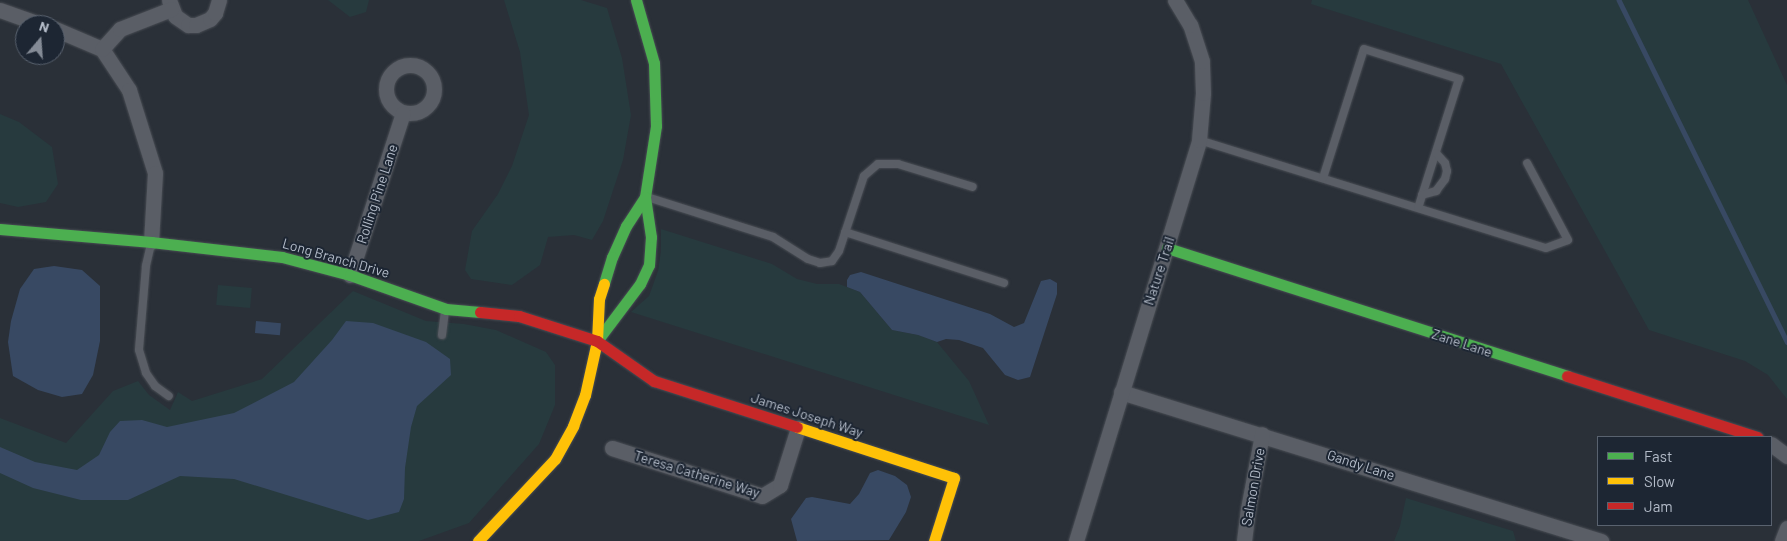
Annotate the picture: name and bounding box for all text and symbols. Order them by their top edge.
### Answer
north arrow [15,15,65,65]
text: N [37,17,52,36]
street label: Rolling Pine Lane [353,142,401,246]
street label: Long Branch Drive [280,235,392,281]
street label: Nature Trail [1140,235,1178,307]
street label: Zane Lane [1430,325,1494,361]
street label: James Joseph Way [749,389,865,441]
legend [1597,436,1772,526]
street label: Gandy Lane [1325,446,1397,484]
street label: Teresa Catherine Way [632,447,762,501]
street label: Salmon Drive [1238,447,1268,527]
text: Fast [1644,447,1672,465]
text: Slow [1644,472,1675,490]
text: Jam [1644,497,1673,515]

